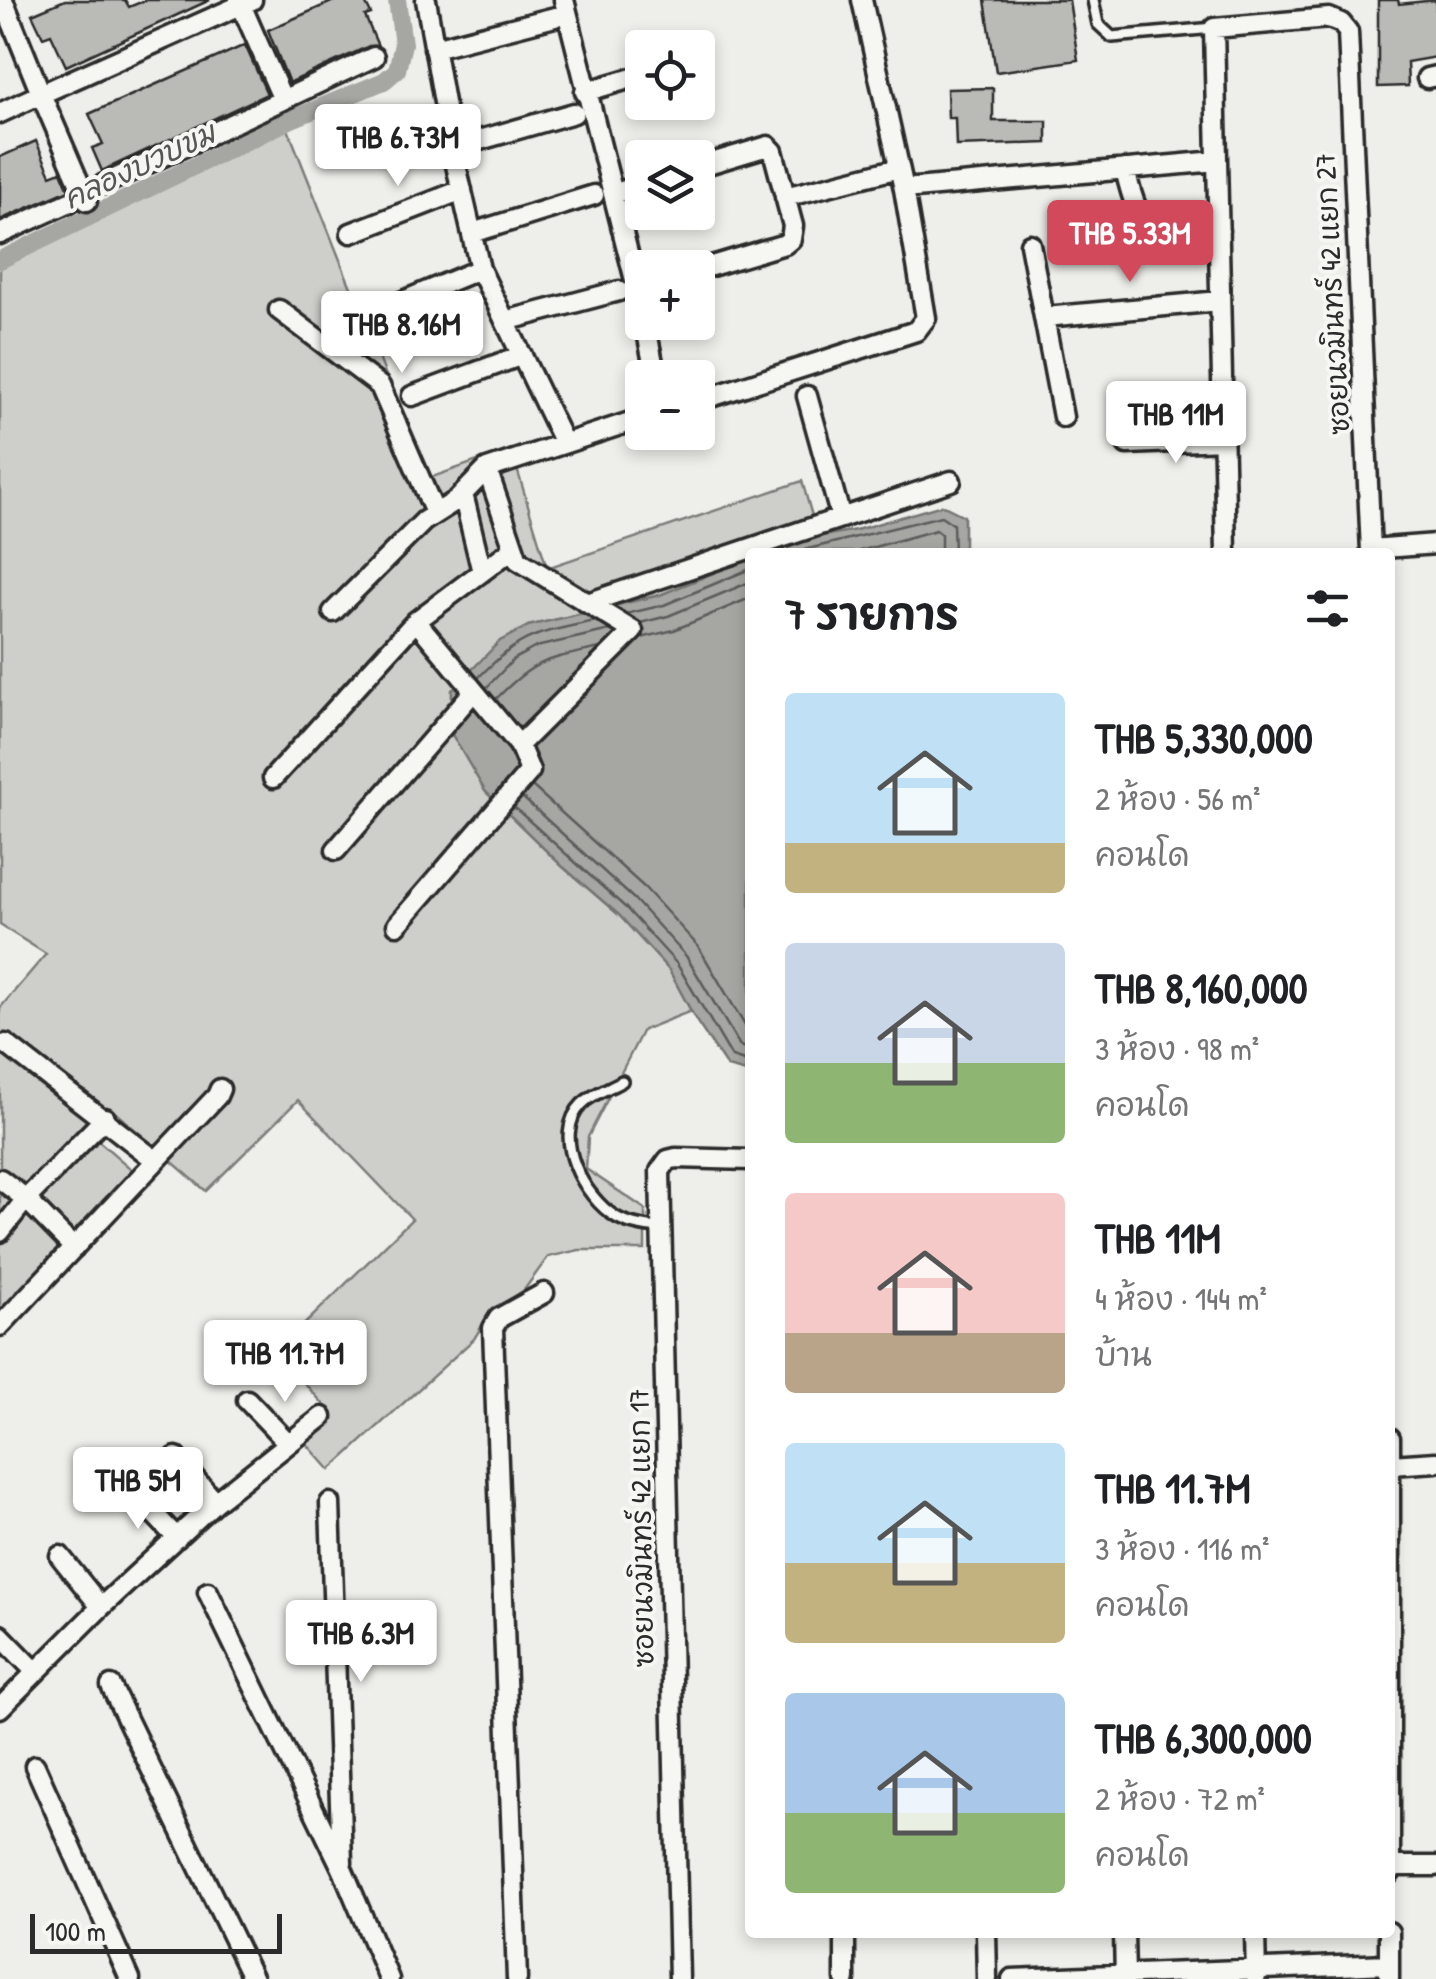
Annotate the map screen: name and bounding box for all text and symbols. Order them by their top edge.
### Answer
map controls [625,30,715,450]
button: locate [625,30,715,120]
pin: THB 6.73M [284,104,512,189]
water label: คลองบวบขม [56,111,224,218]
text: THB 6.73M [337,115,459,158]
button: layers [625,140,715,230]
street label: ซอยนวมินทร์ 42 แยก 27 [1306,152,1358,436]
pin: THB 5.33M [1016,200,1244,285]
text: THB 5.33M [1069,211,1191,254]
button: + [625,250,715,340]
pin: THB 8.16M [288,291,516,376]
text: THB 8.16M [343,302,461,345]
button: − [625,360,715,450]
pin: THB 11M [1084,381,1268,466]
text: THB 11M [1128,392,1224,435]
icon: filters [1300,581,1355,636]
text: 7 รายการ [785,585,959,642]
text: THB 5,330,000 [1095,709,1313,766]
icon: home [865,733,985,853]
text: 2 ห้อง · 56 m² [1095,777,1260,820]
text: คอนโด [1095,833,1189,876]
text: THB 8,160,000 [1095,959,1308,1016]
icon: home [865,983,985,1103]
text: 3 ห้อง · 98 m² [1095,1027,1259,1070]
text: คอนโด [1095,1083,1189,1126]
text: THB 11M [1095,1209,1221,1266]
icon: home [865,1233,985,1353]
text: 4 ห้อง · 144 m² [1095,1277,1267,1320]
pin: THB 11.7M [171,1320,399,1405]
text: THB 11.7M [226,1331,344,1374]
text: บ้าน [1095,1333,1152,1376]
street label: ซอยนวมินทร์ 42 แยก 17 [620,1388,662,1668]
pin: THB 5M [57,1447,219,1532]
text: THB 5M [95,1458,181,1501]
text: THB 11.7M [1095,1459,1251,1516]
icon: home [865,1483,985,1603]
text: 3 ห้อง · 116 m² [1095,1527,1269,1570]
text: คอนโด [1095,1583,1189,1626]
pin: THB 6.3M [258,1600,464,1685]
text: THB 6.3M [308,1611,414,1654]
text: THB 6,300,000 [1095,1709,1312,1766]
icon: home [865,1733,985,1853]
text: 2 ห้อง · 72 m² [1095,1777,1265,1820]
text: คอนโด [1095,1833,1189,1876]
scale bar [30,1909,282,1954]
text: 100 m [45,1912,106,1950]

